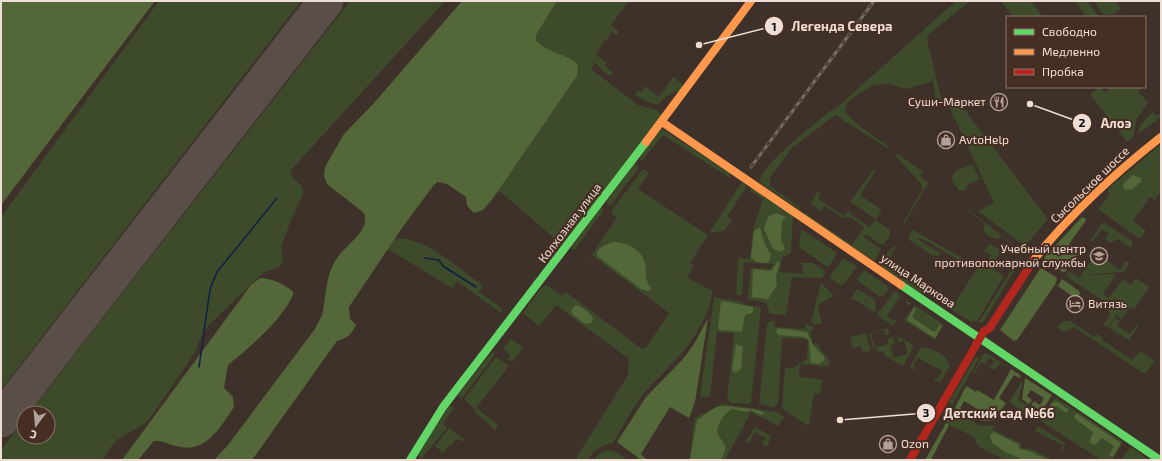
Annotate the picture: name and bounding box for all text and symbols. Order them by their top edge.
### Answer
callout: Легенда Севера [764,14,900,39]
legend [1006,16,1146,88]
text: Легенда Севера [792,18,892,34]
text: 1 [771,19,777,33]
text: Свободно [1042,24,1097,38]
text: Медленно [1042,44,1100,58]
text: Пробка [1042,64,1084,78]
restaurant icon: Суши-Маркет [989,92,1009,112]
place label: Суши-Маркет [908,94,986,109]
callout: Алоэ [1072,111,1139,136]
text: 2 [1079,115,1086,129]
text: Алоэ [1101,115,1131,131]
shop icon: AvtoHelp [936,130,956,150]
place label: AvtoHelp [959,132,1009,146]
street label: Сысольское шоссе [1047,143,1132,225]
street label: Колхозная улица [535,180,604,266]
place label: Учебный центр противопожарной службы [935,241,1086,270]
school or university icon: Учебный центр противопожарной службы [1089,246,1109,266]
street label: улица Маркова [878,250,958,311]
hotel icon: Витязь [1065,294,1085,314]
place label: Витязь [1088,296,1127,310]
callout: Детский сад №66 [916,401,1063,426]
north arrow [16,405,56,445]
text: 3 [923,405,930,419]
text: Детский сад №66 [944,405,1055,421]
text: С [28,428,38,442]
shop icon: Ozon [878,434,898,454]
place label: Ozon [901,436,929,450]

